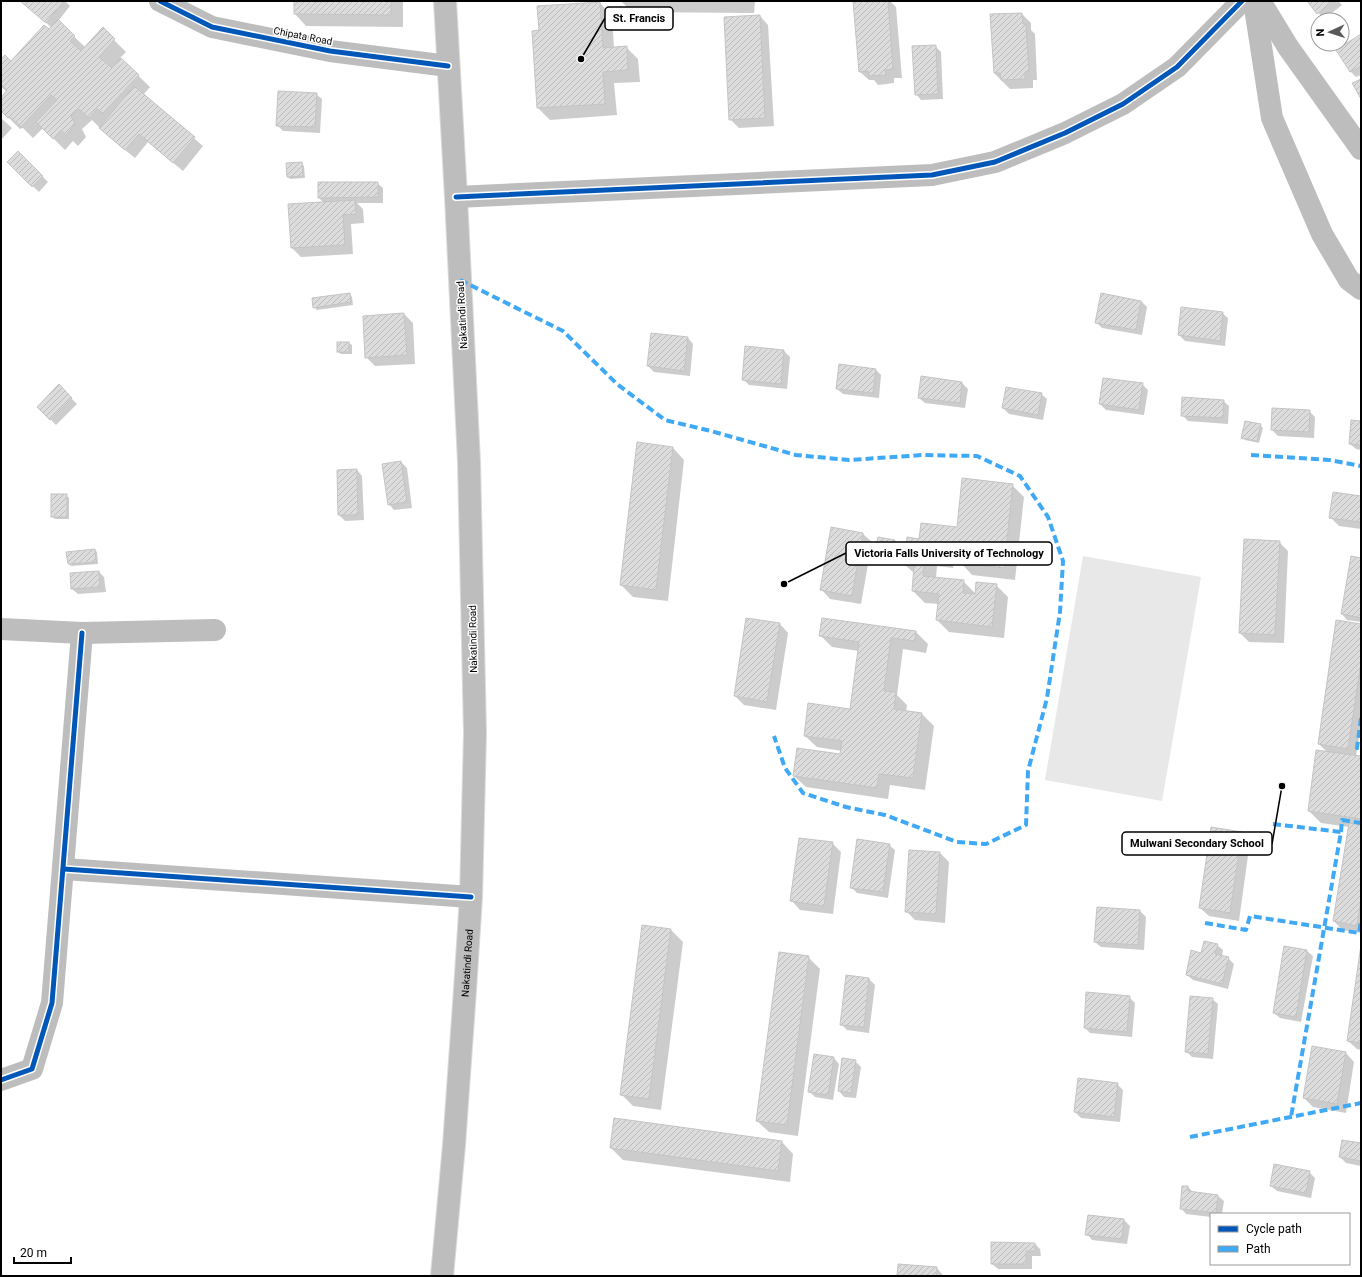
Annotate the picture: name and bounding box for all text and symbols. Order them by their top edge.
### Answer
callout: St. Francis [605,7,673,30]
text: St. Francis [613,12,666,25]
north arrow [1310,12,1350,52]
street label: Chipata Road [273,25,333,47]
text: N [1314,28,1327,37]
street label: Nakatindi Road [455,281,469,349]
callout: Victoria Falls University of Technology [846,542,1052,565]
text: Victoria Falls University of Technology [854,547,1044,560]
street label: Nakatindi Road [467,605,479,673]
callout: Mulwani Secondary School [1122,832,1272,855]
text: Mulwani Secondary School [1130,837,1264,850]
street label: Nakatindi Road [459,929,474,997]
legend [1210,1213,1350,1265]
text: Cycle path [1246,1222,1302,1236]
scale bar [14,1239,71,1265]
text: Path [1246,1242,1271,1256]
text: 20 m [20,1246,47,1260]

